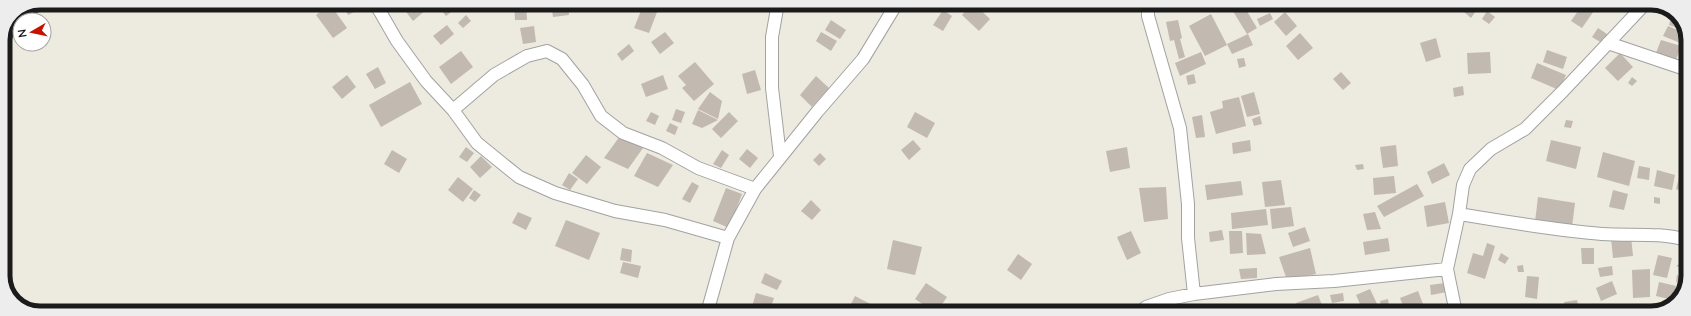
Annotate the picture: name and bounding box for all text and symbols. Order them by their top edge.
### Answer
north arrow [12,12,52,52]
text: N [15,28,29,39]

